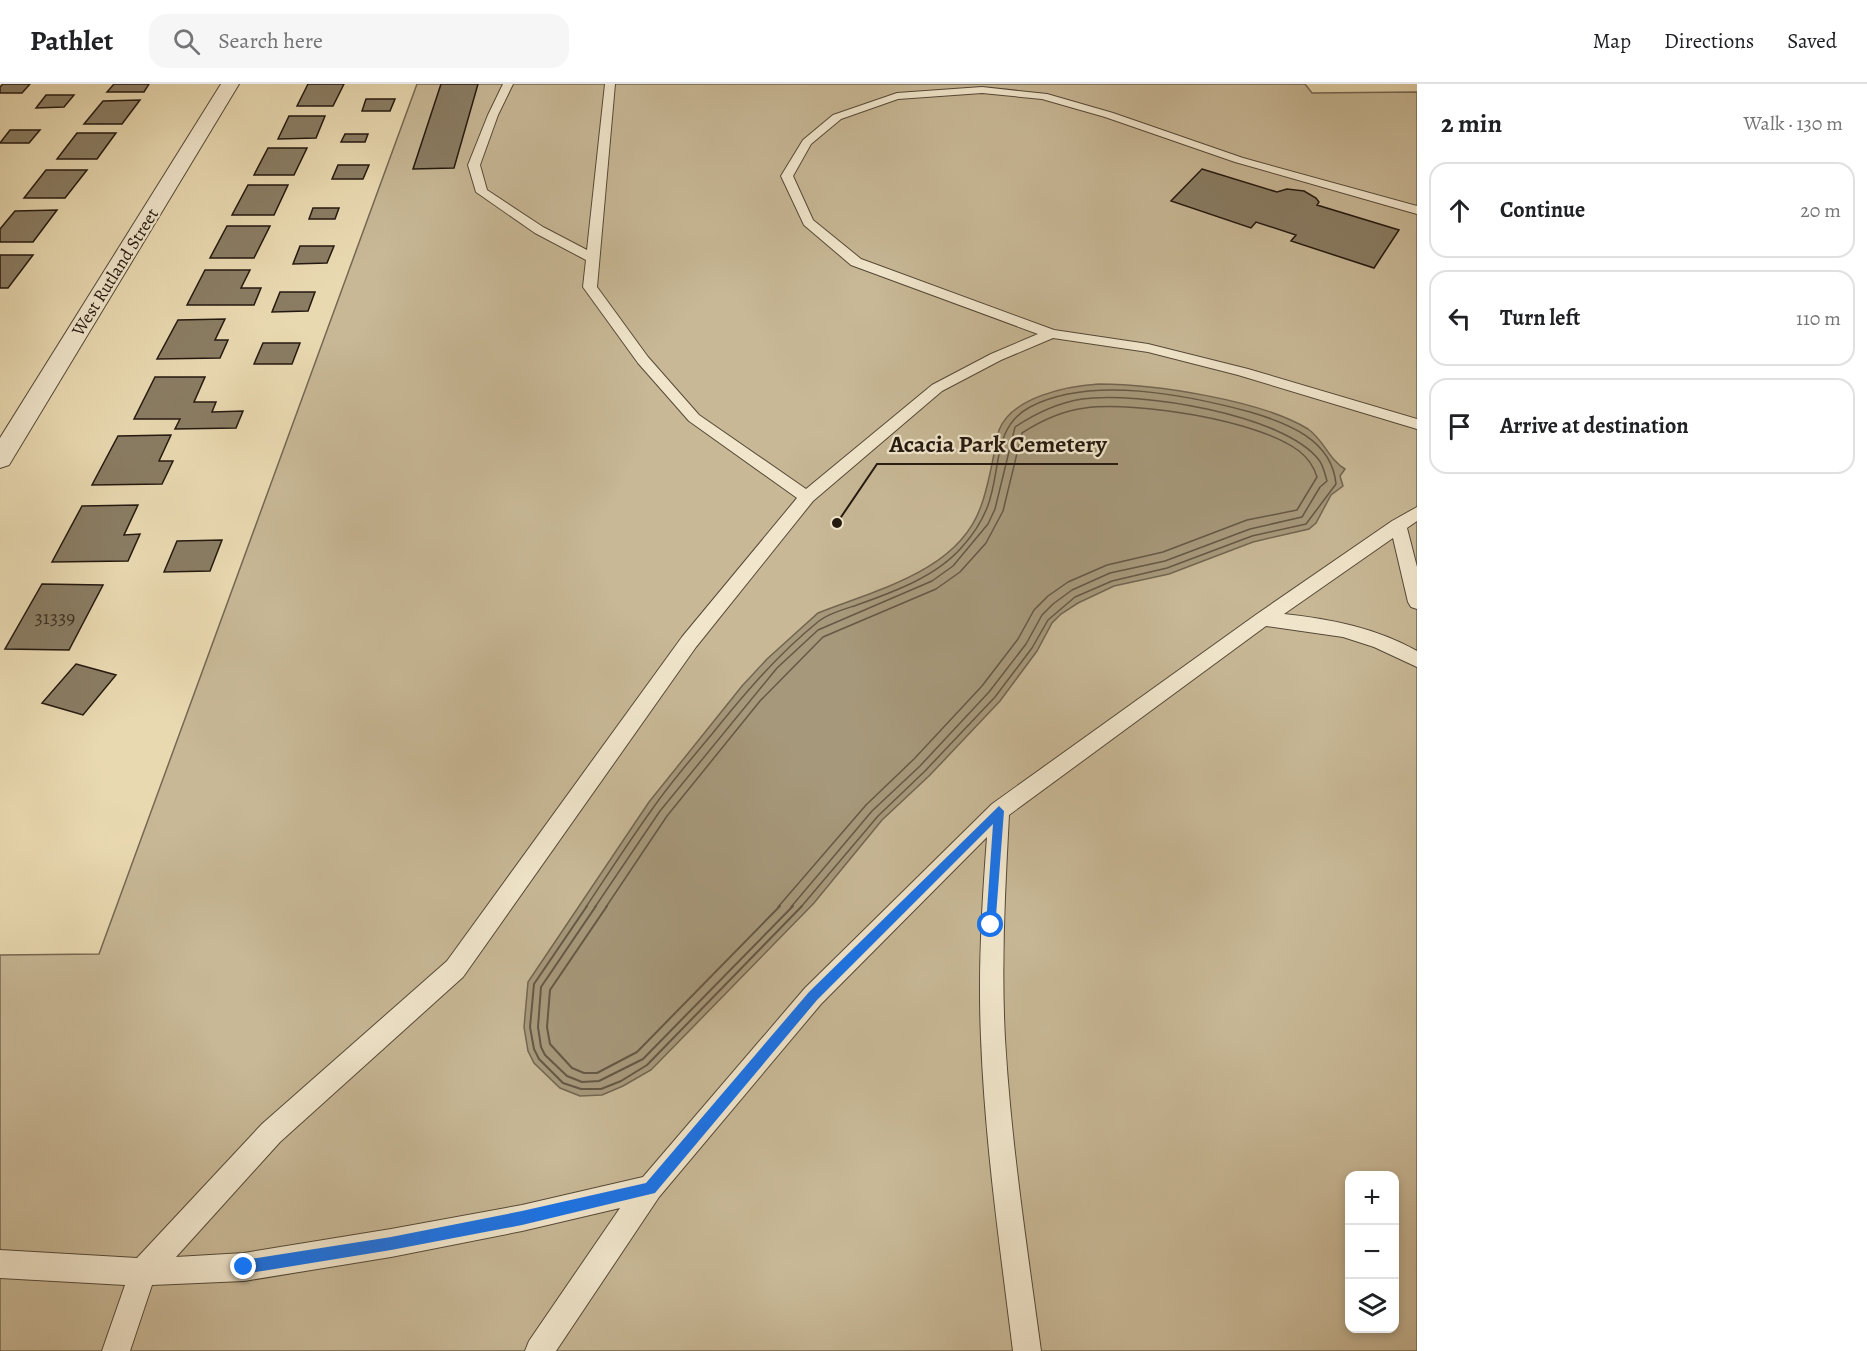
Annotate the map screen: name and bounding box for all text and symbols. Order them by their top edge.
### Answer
search box [149,14,569,68]
text: Pathlet [30,22,113,60]
icon: search [170,25,203,58]
text: Search here [218,26,323,56]
text: Map [1593,27,1631,55]
text: Directions [1664,27,1754,55]
text: Saved [1787,27,1837,55]
text: 2 min [1441,106,1502,141]
text: Walk · 130 m [1744,110,1843,137]
icon: ahead [1443,194,1476,227]
text: Continue [1500,195,1585,225]
text: 20 m [1800,197,1841,224]
street label: West Rutland Street [65,203,164,341]
icon: left [1443,302,1476,335]
text: Turn left [1500,303,1580,333]
text: 110 m [1796,305,1841,332]
icon: arrive [1443,410,1476,443]
text: Arrive at destination [1500,411,1689,441]
callout: Acacia Park Cemetery [877,422,1118,464]
text: Acacia Park Cemetery [888,428,1108,460]
house number: 31339 [35,604,75,631]
route start [977,911,1003,937]
map controls [1345,1171,1399,1333]
button: + [1345,1171,1399,1225]
button: − [1345,1225,1399,1279]
route end [230,1253,256,1279]
button: layers [1345,1279,1399,1333]

